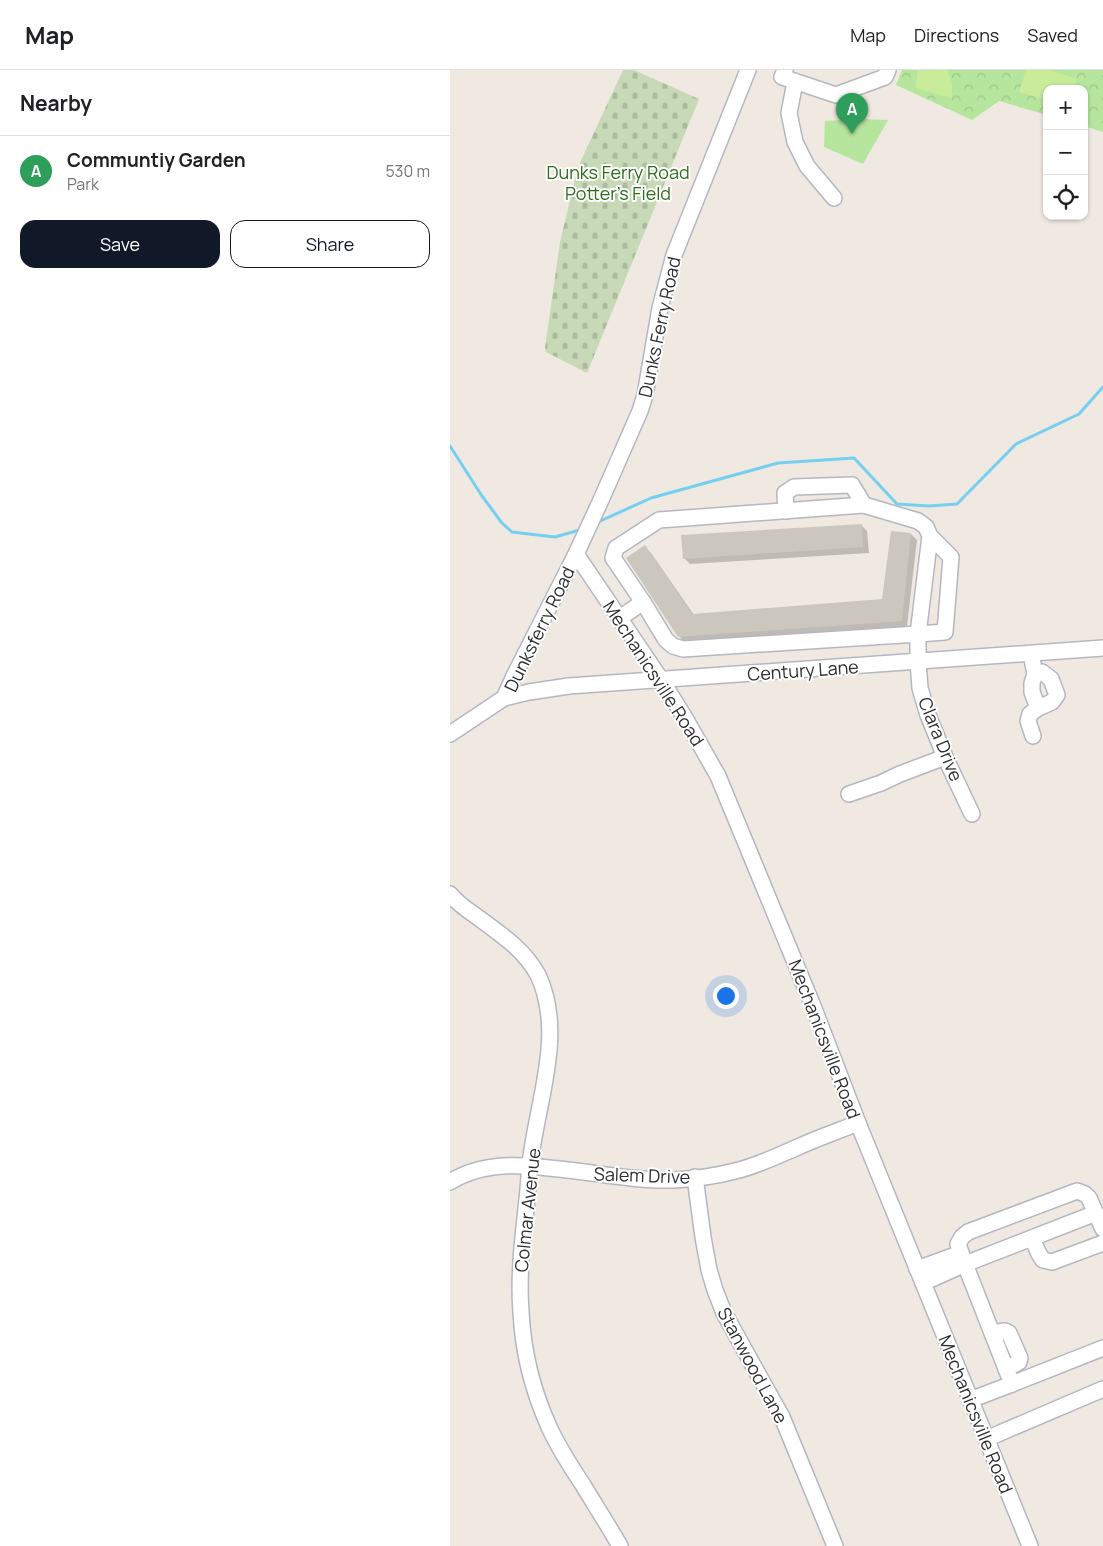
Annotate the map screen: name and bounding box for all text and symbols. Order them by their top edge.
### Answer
text: Map [25,18,74,51]
text: Map [850,23,886,47]
text: Directions [914,23,999,47]
text: Saved [1027,23,1078,47]
map controls [1043,85,1088,220]
button: + [1043,85,1088,130]
text: Nearby [20,89,92,117]
pin: A [836,93,868,134]
button: − [1043,130,1088,175]
text: Communtiy Garden [67,147,246,173]
text: A [31,160,41,182]
text: 530 m [385,160,430,182]
park label: Dunks Ferry Road Potter's Field [546,160,690,205]
text: Park [67,173,99,195]
button: locate [1043,175,1088,220]
button: Save [20,220,220,268]
button: Share [230,220,430,268]
street label: Dunks Ferry Road [632,254,686,400]
street label: Dunksferry Road [498,562,580,696]
street label: Mechanicsville Road [598,596,710,750]
street label: Century Lane [747,654,859,686]
street label: Clara Drive [913,693,969,785]
street label: Mechanicsville Road [784,956,866,1122]
your location [713,983,739,1009]
street label: Colmar Avenue [509,1147,545,1273]
street label: Salem Drive [593,1161,691,1189]
street label: Stanwood Lane [712,1303,794,1427]
street label: Mechanicsville Road [933,1331,1019,1497]

